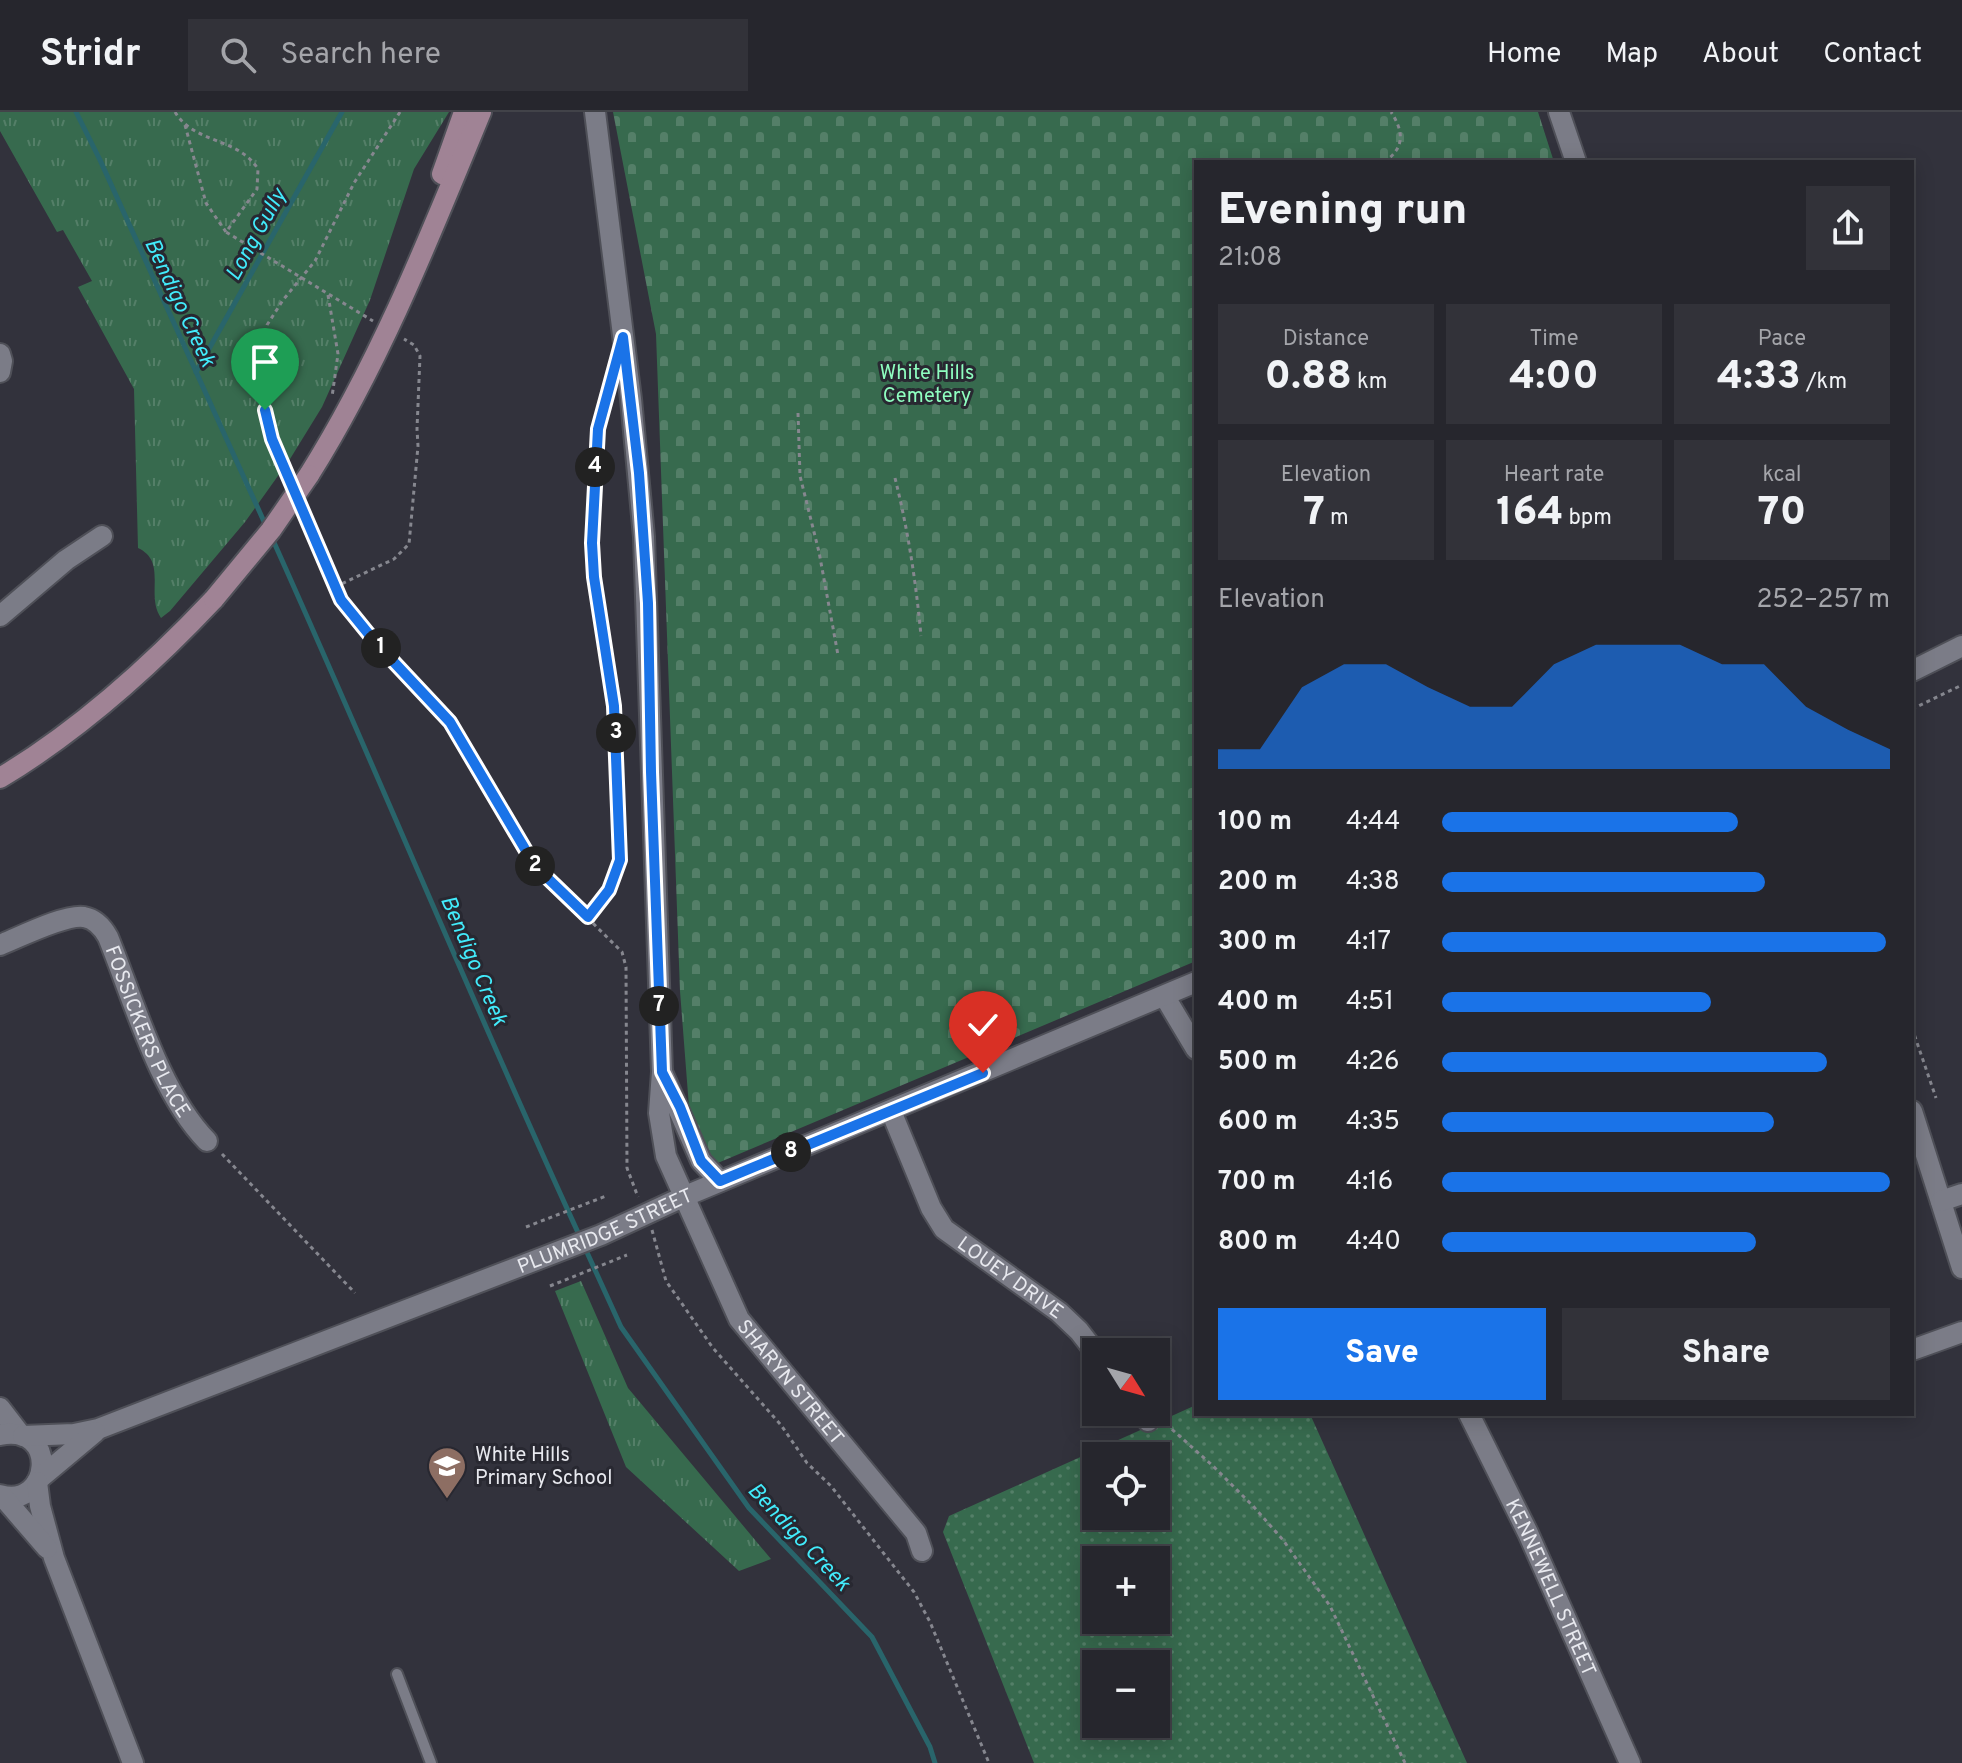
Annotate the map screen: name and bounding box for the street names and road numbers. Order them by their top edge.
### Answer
street label: FOSSICKERS PLACE [98,942,195,1123]
street label: PLUMRIDGE STREET [514,1183,697,1281]
street label: LOUEY DRIVE [951,1232,1068,1326]
street label: SHARYN STREET [730,1315,849,1451]
street label: KENNEWELL STREET [1498,1495,1601,1681]

